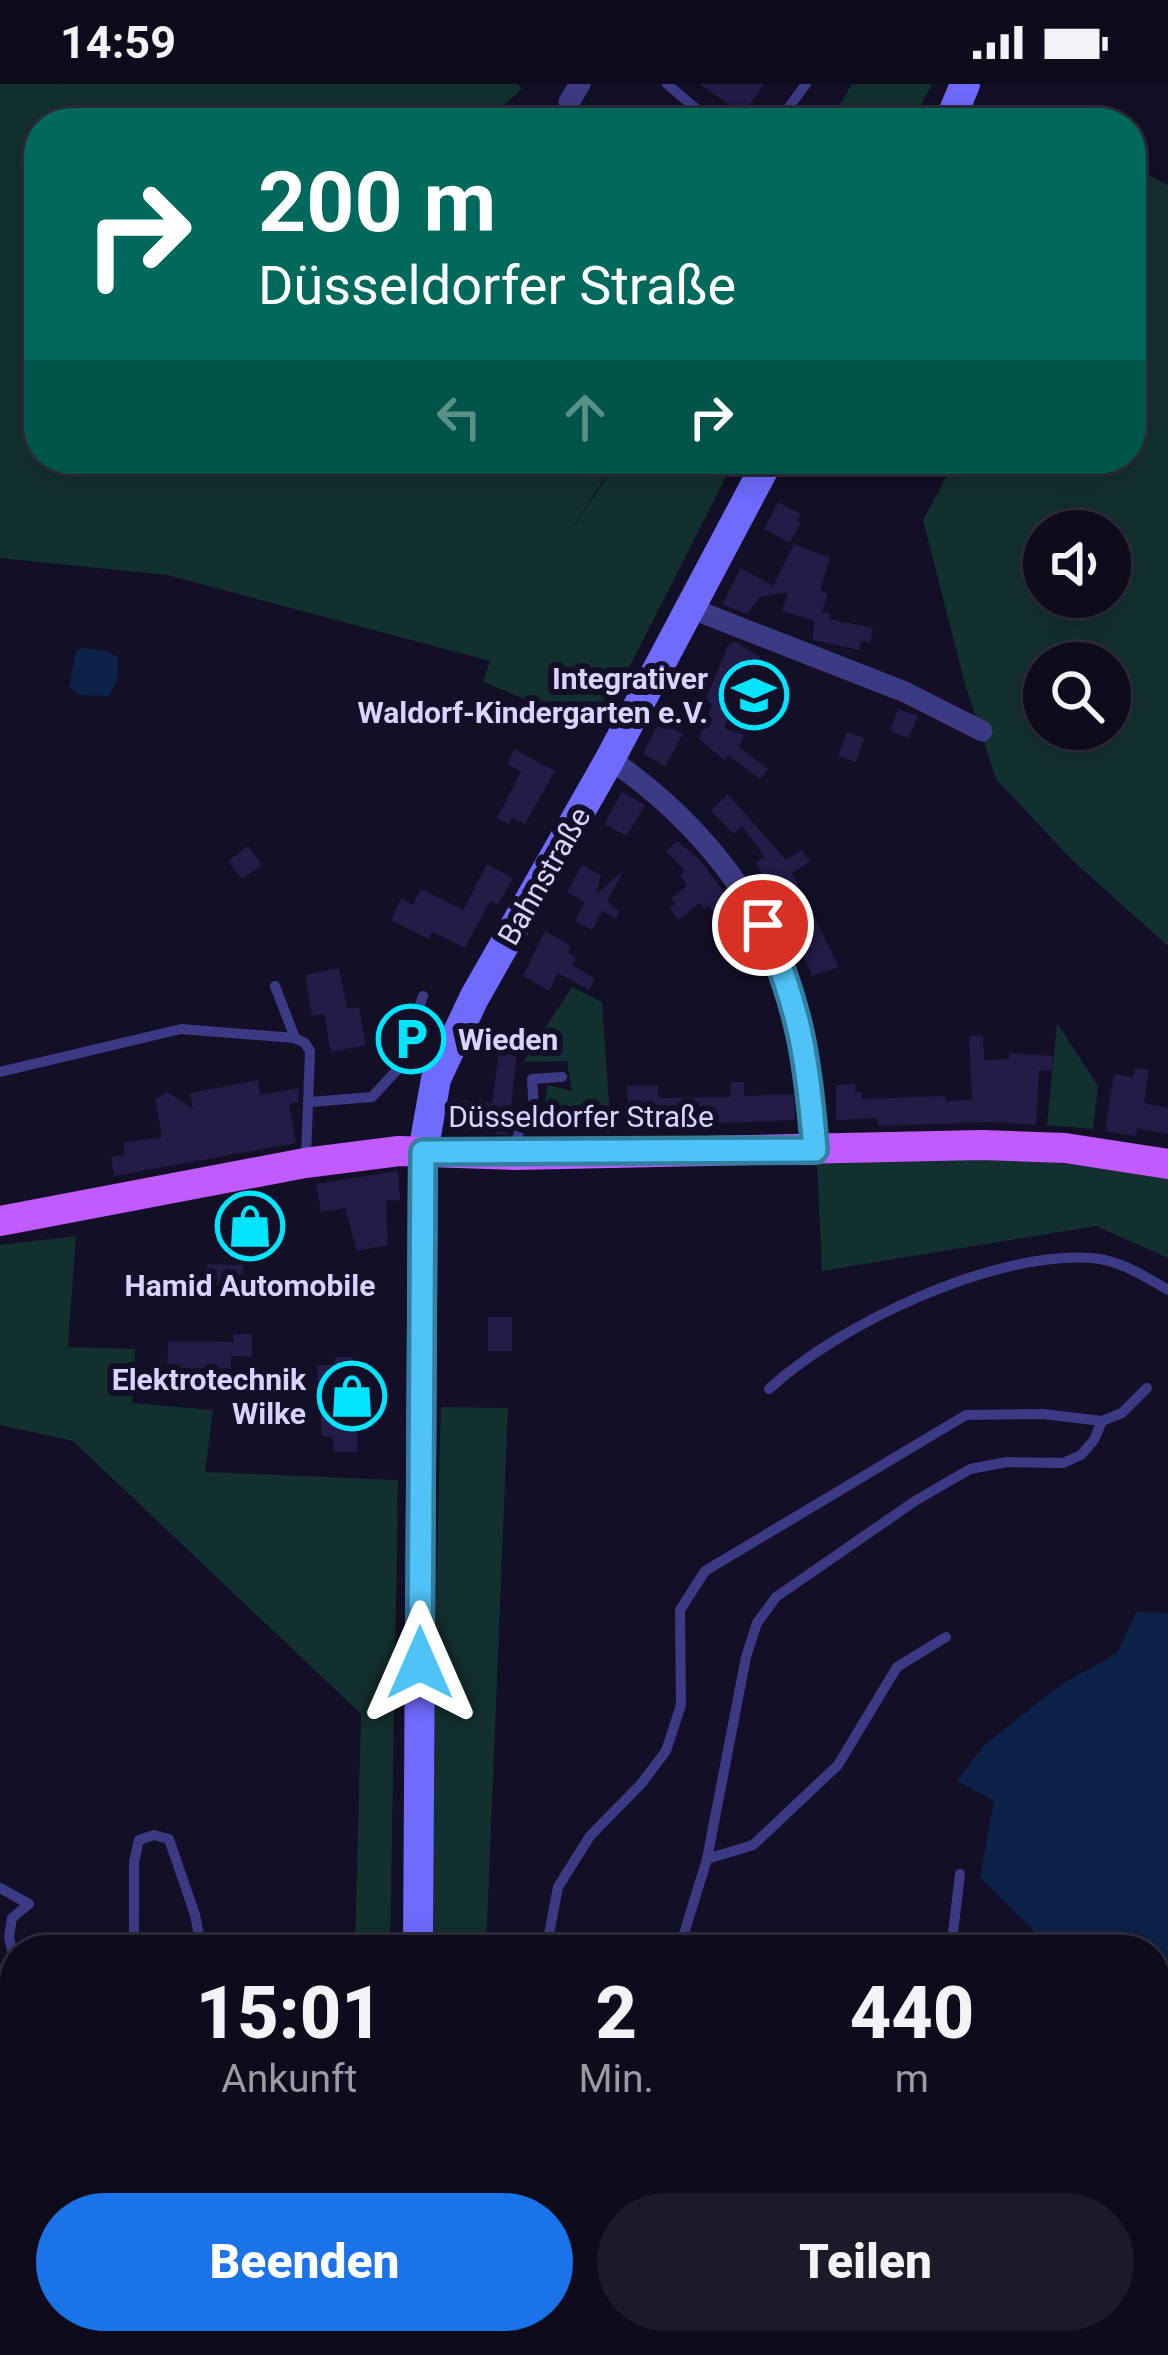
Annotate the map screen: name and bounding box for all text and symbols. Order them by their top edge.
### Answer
text: 14:59 [60,16,176,69]
text: 200 m [258,153,496,252]
icon: right [60,156,216,312]
text: Düsseldorfer Straße [258,254,736,317]
icon: left [426,384,492,450]
icon: ahead [552,384,618,450]
icon: right [678,384,744,450]
map controls [1023,510,1131,750]
button: sound [1023,510,1131,618]
button: search [1023,642,1131,750]
school or university icon: Integrativer Waldorf-Kindergarten e.V. [719,660,789,730]
place label: Integrativer Waldorf-Kindergarten e.V. [357,661,708,730]
street label: Bahnstraße [491,801,597,951]
pin [712,874,814,976]
icon: arrive [730,892,796,958]
parking icon: Wieden [376,1004,446,1074]
place label: Wieden [458,1022,558,1057]
street label: Düsseldorfer Straße [448,1099,714,1134]
shop icon: Hamid Automobile [215,1191,285,1261]
place label: Hamid Automobile [125,1268,375,1303]
shop icon: Elektrotechnik Wilke [317,1361,387,1431]
place label: Elektrotechnik Wilke [112,1362,307,1431]
position arrow [357,1600,483,1726]
text: 15:01 [196,1971,383,2056]
text: 2 [595,1971,637,2056]
text: 440 [850,1971,974,2056]
text: Ankunft [221,2056,357,2102]
text: Min. [579,2056,654,2102]
text: m [895,2056,929,2102]
button: Beenden [36,2193,573,2331]
button: Teilen [597,2193,1134,2331]

